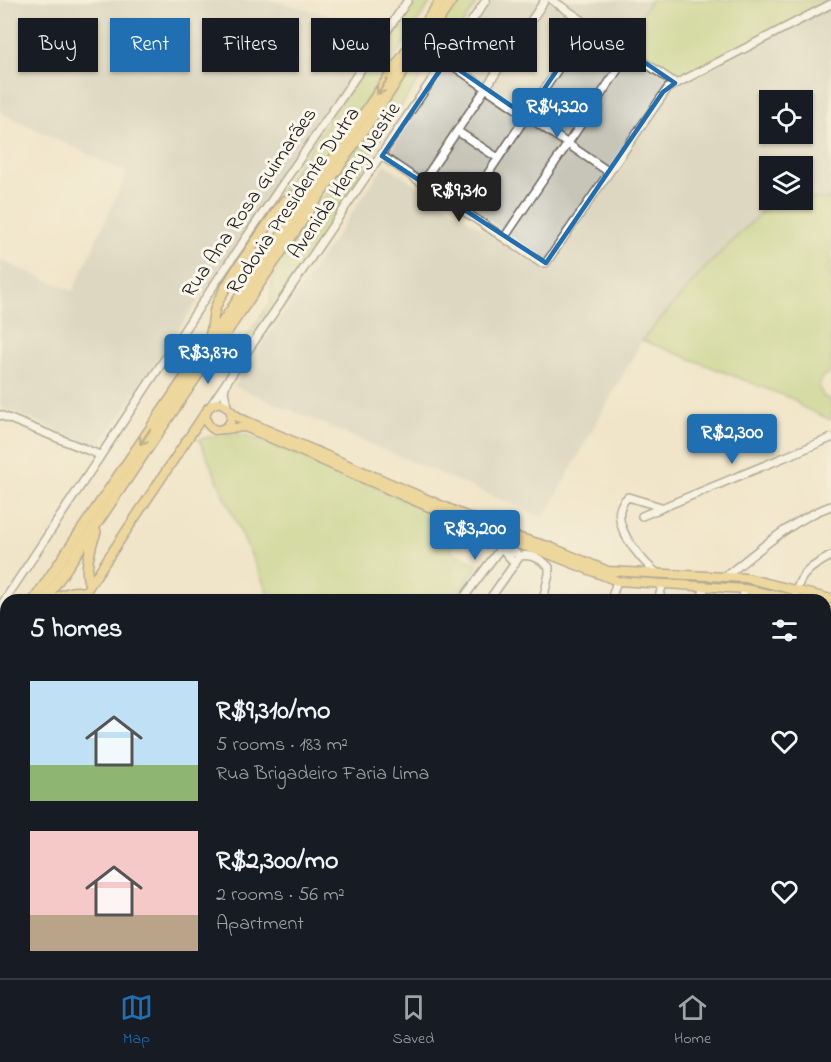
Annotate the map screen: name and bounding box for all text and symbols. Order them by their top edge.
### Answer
chip: Buy [18,18,98,72]
chip: Rent [110,18,190,72]
chip: Filters [202,18,299,72]
chip: New [311,18,390,72]
chip: Apartment [402,18,537,72]
chip: House [549,18,646,72]
one-way arrow [376,79,388,95]
pin: R$4,320 [502,88,612,139]
map controls [759,90,813,210]
button: locate [759,90,813,144]
text: R$4,320 [526,93,588,122]
street label: Avenida Henry Nestie [281,96,411,267]
street label: Rodovia Presidente Dutra [220,101,368,301]
street label: Rua Ana Rosa Guimarães [175,102,325,304]
button: layers [759,156,813,210]
pin: R$9,310 [404,172,514,223]
text: R$9,310 [431,177,487,206]
pin: R$3,870 [153,334,263,385]
text: R$3,870 [178,339,238,368]
pin: R$2,300 [677,414,787,465]
text: R$2,300 [701,419,763,448]
one-way arrow [139,428,151,445]
pin: R$3,200 [420,510,530,561]
text: R$3,200 [444,515,506,544]
text: 5 homes [30,611,122,649]
icon: filters [768,614,801,647]
text: R$9,310/mo [216,693,330,731]
icon: home [78,705,150,777]
icon: heart [768,725,801,758]
text: 5 rooms · 183 m² [216,731,348,760]
text: Rua Brigadeiro Faria Lima [216,760,429,789]
text: R$2,300/mo [216,843,338,881]
icon: home [78,855,150,927]
icon: heart [768,875,801,908]
text: 2 rooms · 56 m² [216,881,345,910]
text: Apartment [216,910,304,939]
tab: Map [120,991,153,1051]
tab: Saved [393,991,434,1051]
tab: Home [674,991,711,1051]

